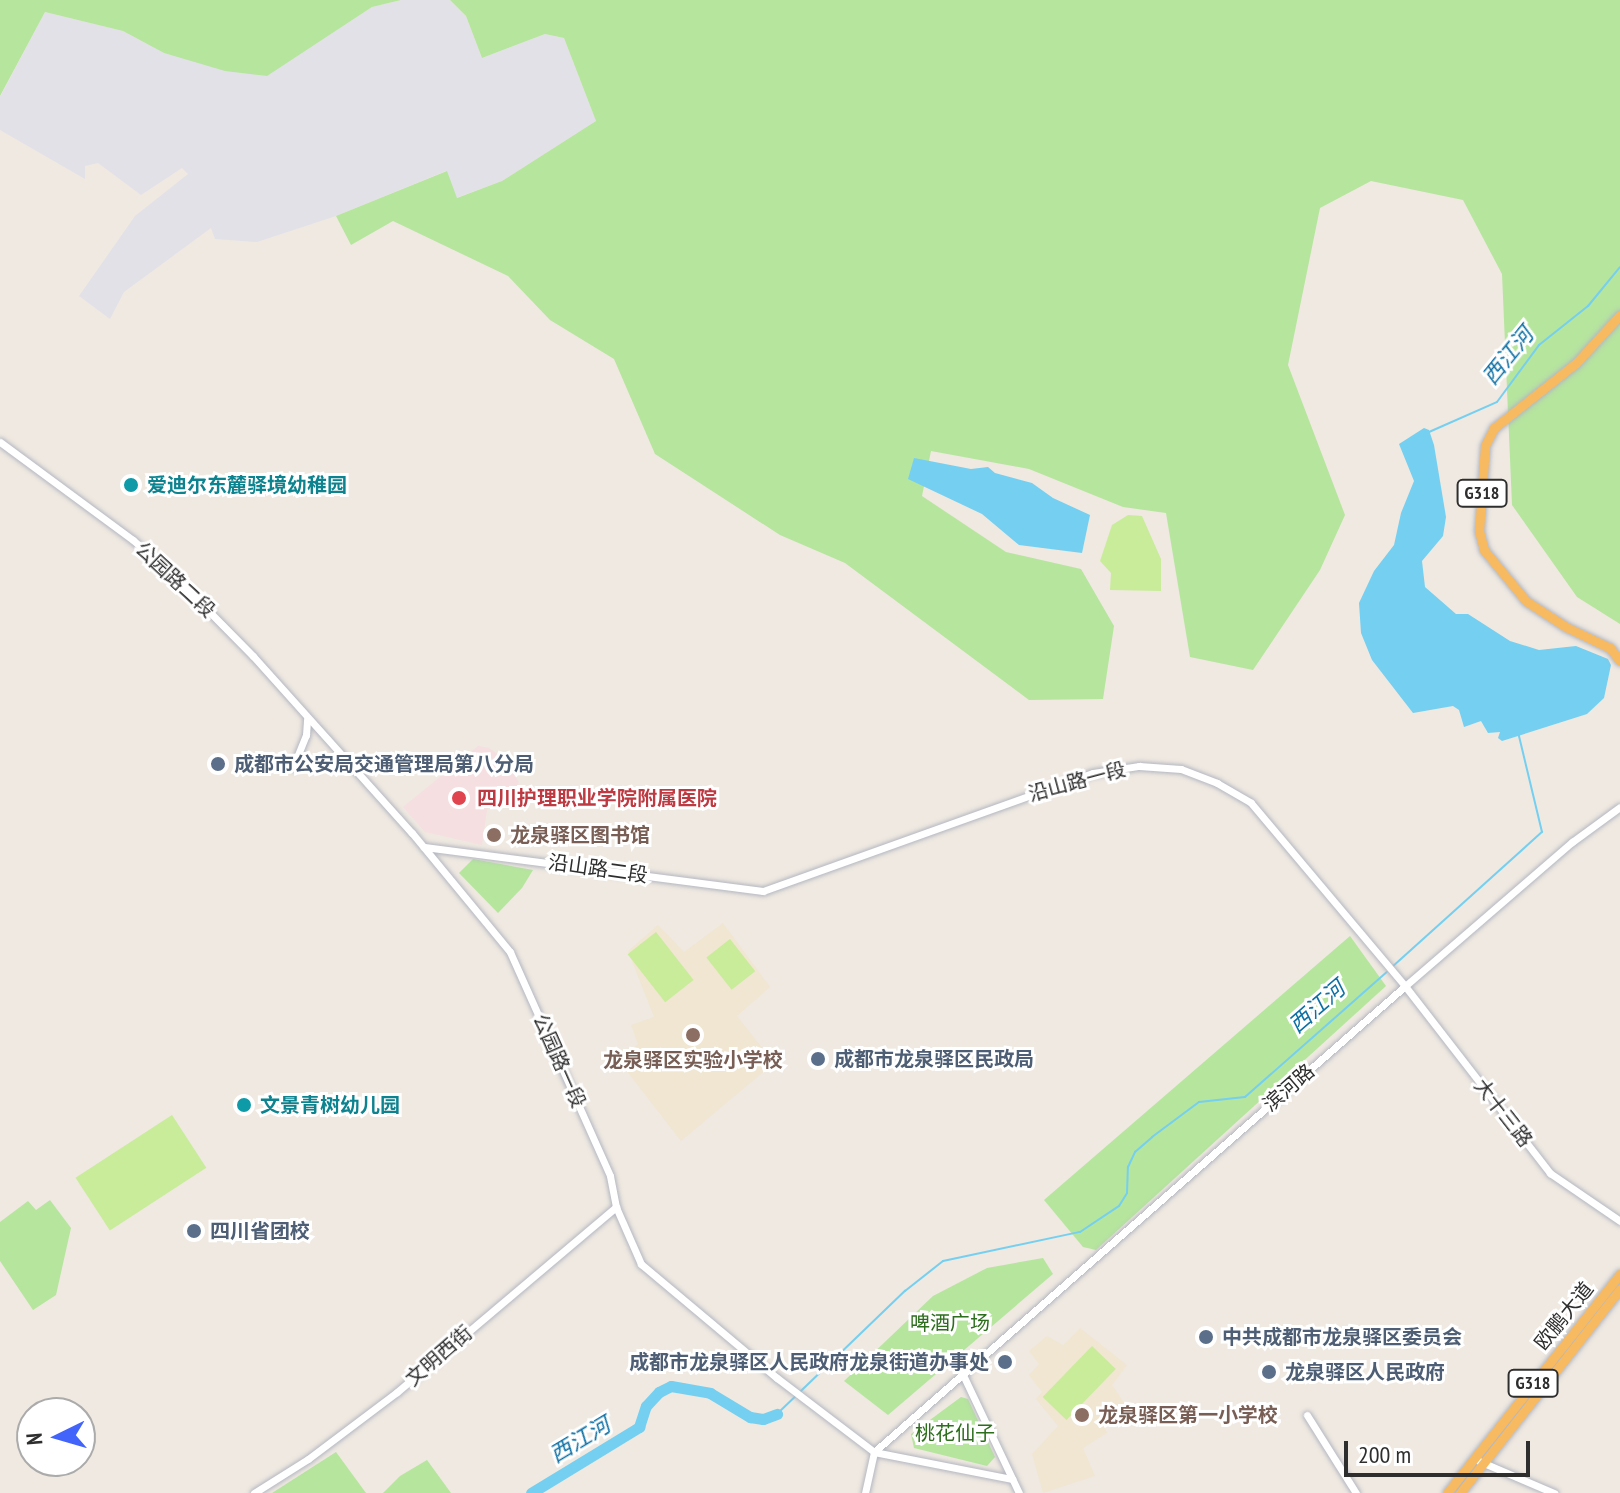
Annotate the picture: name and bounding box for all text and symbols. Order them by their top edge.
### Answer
water label: 西江河 [1477,322,1539,390]
place label: 爱迪尔东麓驿境幼稚园 [147,473,347,497]
marker: 爱迪尔东麓驿境幼稚园 [122,476,140,494]
road number: G318 [1456,479,1508,507]
street label: 公园路二段 [130,537,220,623]
place label: 成都市公安局交通管理局第八分局 [234,752,534,776]
marker: 成都市公安局交通管理局第八分局 [209,755,227,773]
street label: 沿山路一段 [1026,757,1128,807]
place label: 四川护理职业学院附属医院 [477,786,717,810]
marker: 四川护理职业学院附属医院 [448,787,470,809]
place label: 龙泉驿区图书馆 [510,823,650,847]
marker: 龙泉驿区图书馆 [485,826,503,844]
street label: 沿山路二段 [547,850,649,888]
water label: 西江河 [1283,975,1351,1039]
street label: 公园路一段 [528,1010,590,1112]
marker: 龙泉驿区实验小学校 [684,1026,702,1044]
place label: 成都市龙泉驿区民政局 [834,1047,1034,1071]
place label: 龙泉驿区实验小学校 [603,1048,783,1072]
marker: 成都市龙泉驿区民政局 [809,1050,827,1068]
street label: 滨河路 [1258,1059,1320,1117]
street label: 大十三路 [1469,1074,1537,1152]
place label: 文景青树幼儿园 [260,1093,400,1117]
marker: 文景青树幼儿园 [235,1096,253,1114]
place label: 四川省团校 [210,1219,310,1243]
marker: 四川省团校 [185,1222,203,1240]
street label: 欧鹏大道 [1530,1277,1598,1355]
park label: 啤酒广场 [910,1311,990,1335]
street label: 文明西街 [401,1321,477,1391]
place label: 中共成都市龙泉驿区委员会 [1222,1325,1462,1349]
marker: 中共成都市龙泉驿区委员会 [1197,1328,1215,1346]
place label: 成都市龙泉驿区人民政府龙泉街道办事处 [629,1350,989,1374]
marker: 成都市龙泉驿区人民政府龙泉街道办事处 [996,1353,1014,1371]
place label: 龙泉驿区人民政府 [1285,1360,1445,1384]
marker: 龙泉驿区人民政府 [1260,1363,1278,1381]
road number: G318 [1507,1369,1559,1397]
north arrow [16,1397,96,1477]
place label: 龙泉驿区第一小学校 [1098,1403,1278,1427]
marker: 龙泉驿区第一小学校 [1073,1406,1091,1424]
water label: 西江河 [545,1412,615,1468]
park label: 桃花仙子 [915,1421,995,1445]
scale bar [1348,1425,1534,1475]
text: N [20,1432,49,1446]
text: 200 m [1358,1439,1411,1470]

